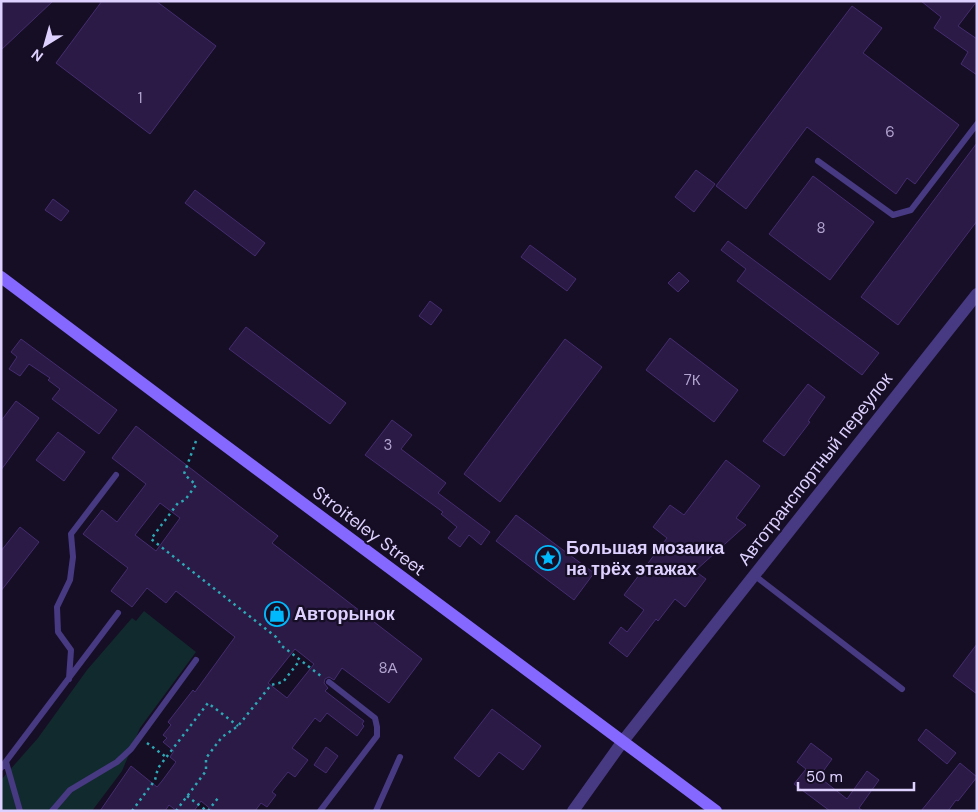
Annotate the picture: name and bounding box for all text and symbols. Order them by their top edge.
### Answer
north arrow [20,20,70,70]
text: N [28,45,47,66]
house number: 1 [138,88,142,108]
house number: 6 [885,122,895,142]
house number: 8 [816,218,826,238]
street label: Автотранспортный переулок [732,368,898,570]
house number: 7К [684,370,701,390]
house number: 3 [384,435,392,455]
street label: Stroiteley Street [308,481,430,581]
place label: Большая мозаика на трёх этажах [566,536,725,581]
place icon: Большая мозаика на трёх этажах [535,545,561,571]
shop icon: Авторынок [264,601,290,627]
place label: Авторынок [294,602,396,626]
house number: 8А [378,658,398,678]
scale bar [798,760,914,792]
text: 50 m [806,767,843,787]

